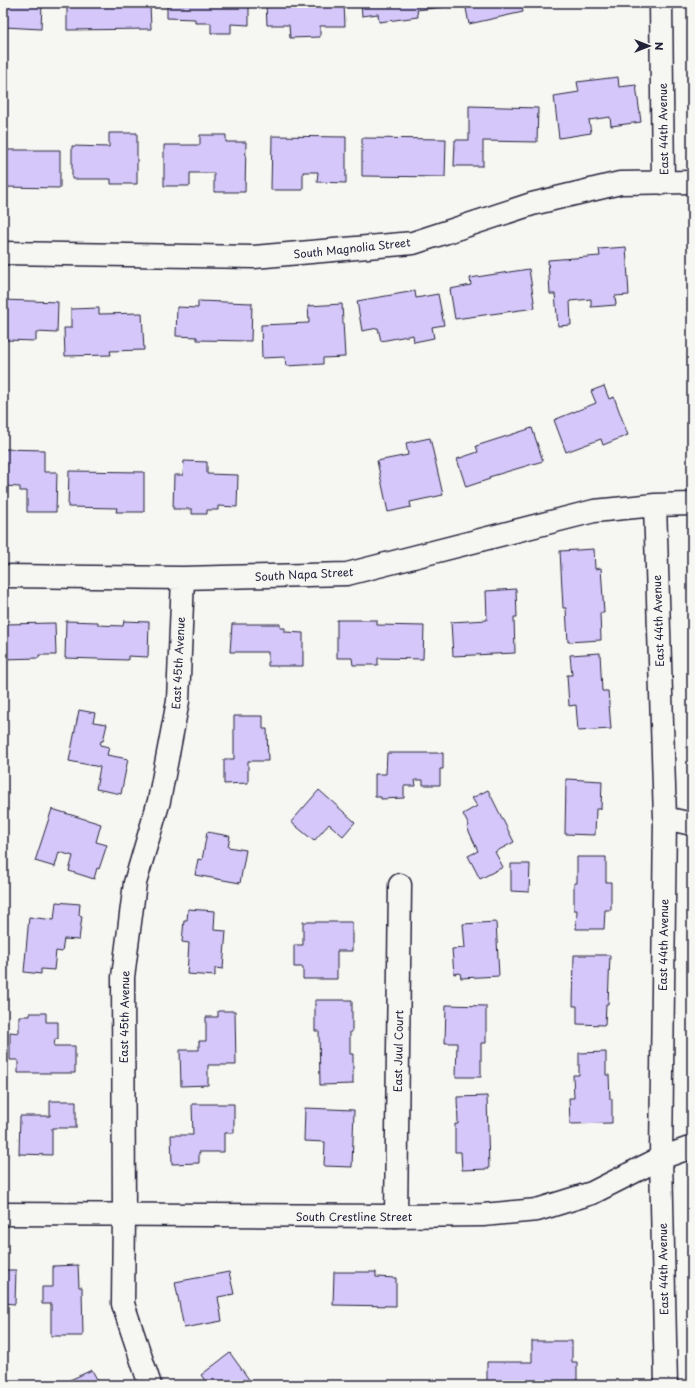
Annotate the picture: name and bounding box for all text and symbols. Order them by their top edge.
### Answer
north arrow [629,26,669,66]
text: N [651,42,668,51]
street label: East 44th Avenue [654,83,672,175]
street label: South Magnolia Street [293,233,412,263]
street label: South Napa Street [254,563,354,585]
street label: East 44th Avenue [648,575,668,667]
street label: East 45th Avenue [167,616,189,710]
street label: East 44th Avenue [654,899,672,991]
street label: East 45th Avenue [115,971,133,1063]
street label: East Juul Court [389,1009,407,1092]
street label: South Crestline Street [296,1208,413,1225]
street label: East 44th Avenue [654,1223,672,1315]

